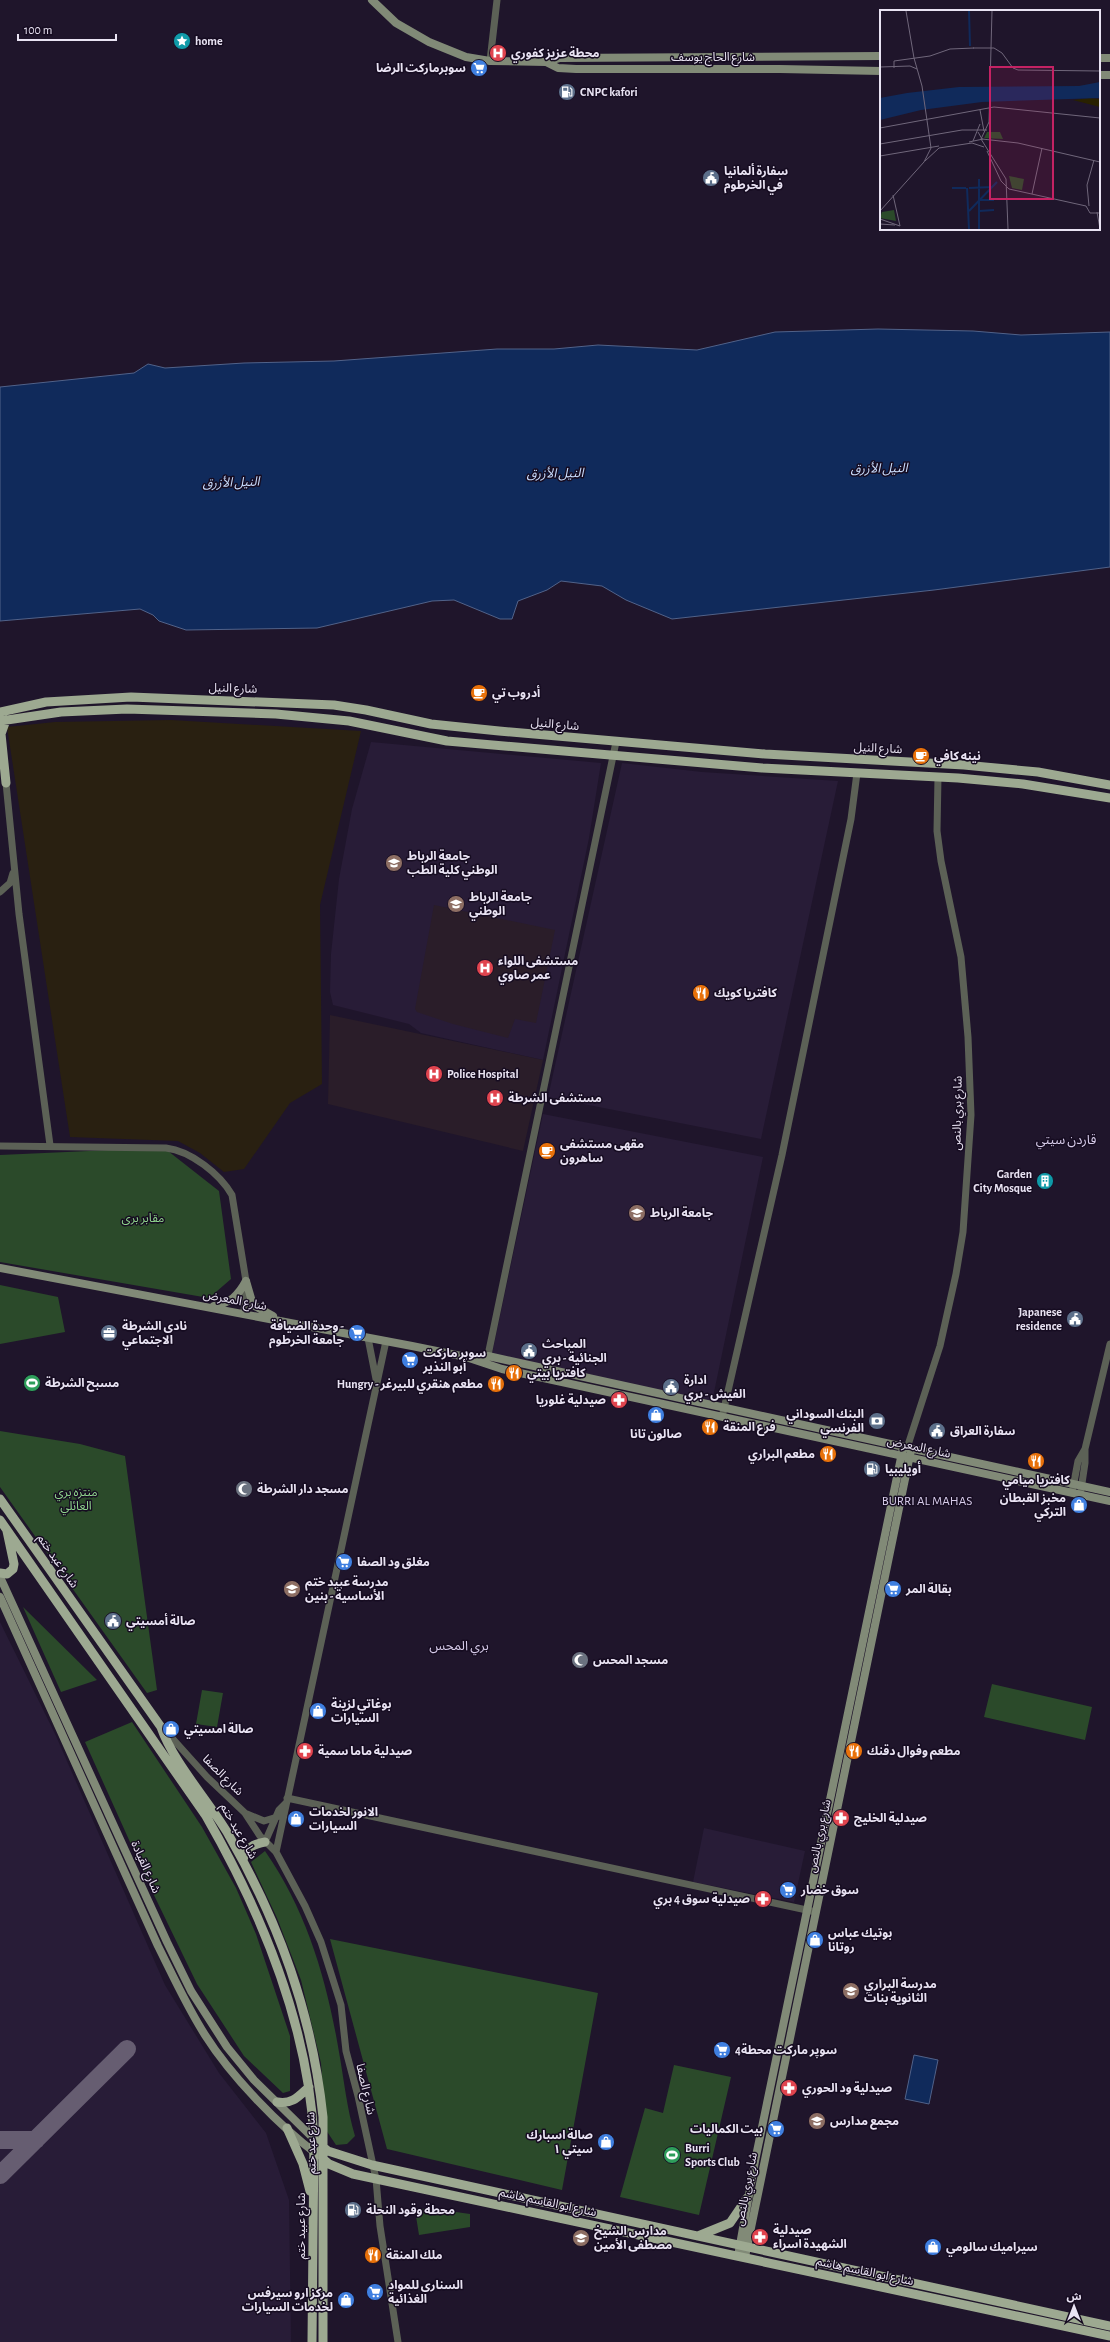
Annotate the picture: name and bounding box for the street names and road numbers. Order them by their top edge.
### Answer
street label: شارع الحاج يوسف [671,51,755,66]
street label: شارع النيل [208,681,258,698]
street label: شارع النيل [530,716,580,735]
street label: شارع النيل [853,741,903,758]
street label: شارع بري بالنص [950,1076,967,1150]
street label: شارع المعرض [202,1288,268,1315]
street label: شارع المعرض [886,1434,952,1463]
street label: شارع عبد ختم [33,1532,81,1592]
street label: شارع الصفا [198,1752,246,1800]
street label: شارع بري بالنص [805,1798,836,1875]
street label: شارع عبد ختم [216,1801,260,1862]
street label: شارع القيادة [126,1839,163,1896]
street label: شارع الصفا [351,2062,378,2116]
street label: شارع عبد ختم [304,2112,321,2174]
street label: شارع بري بالنص [733,2151,763,2228]
street label: شارع ابو القاسم هاشم [498,2186,598,2221]
street label: شارع عبيد ختم [295,2193,310,2259]
street label: شارع ابو القاسم هاشم [815,2255,915,2290]

